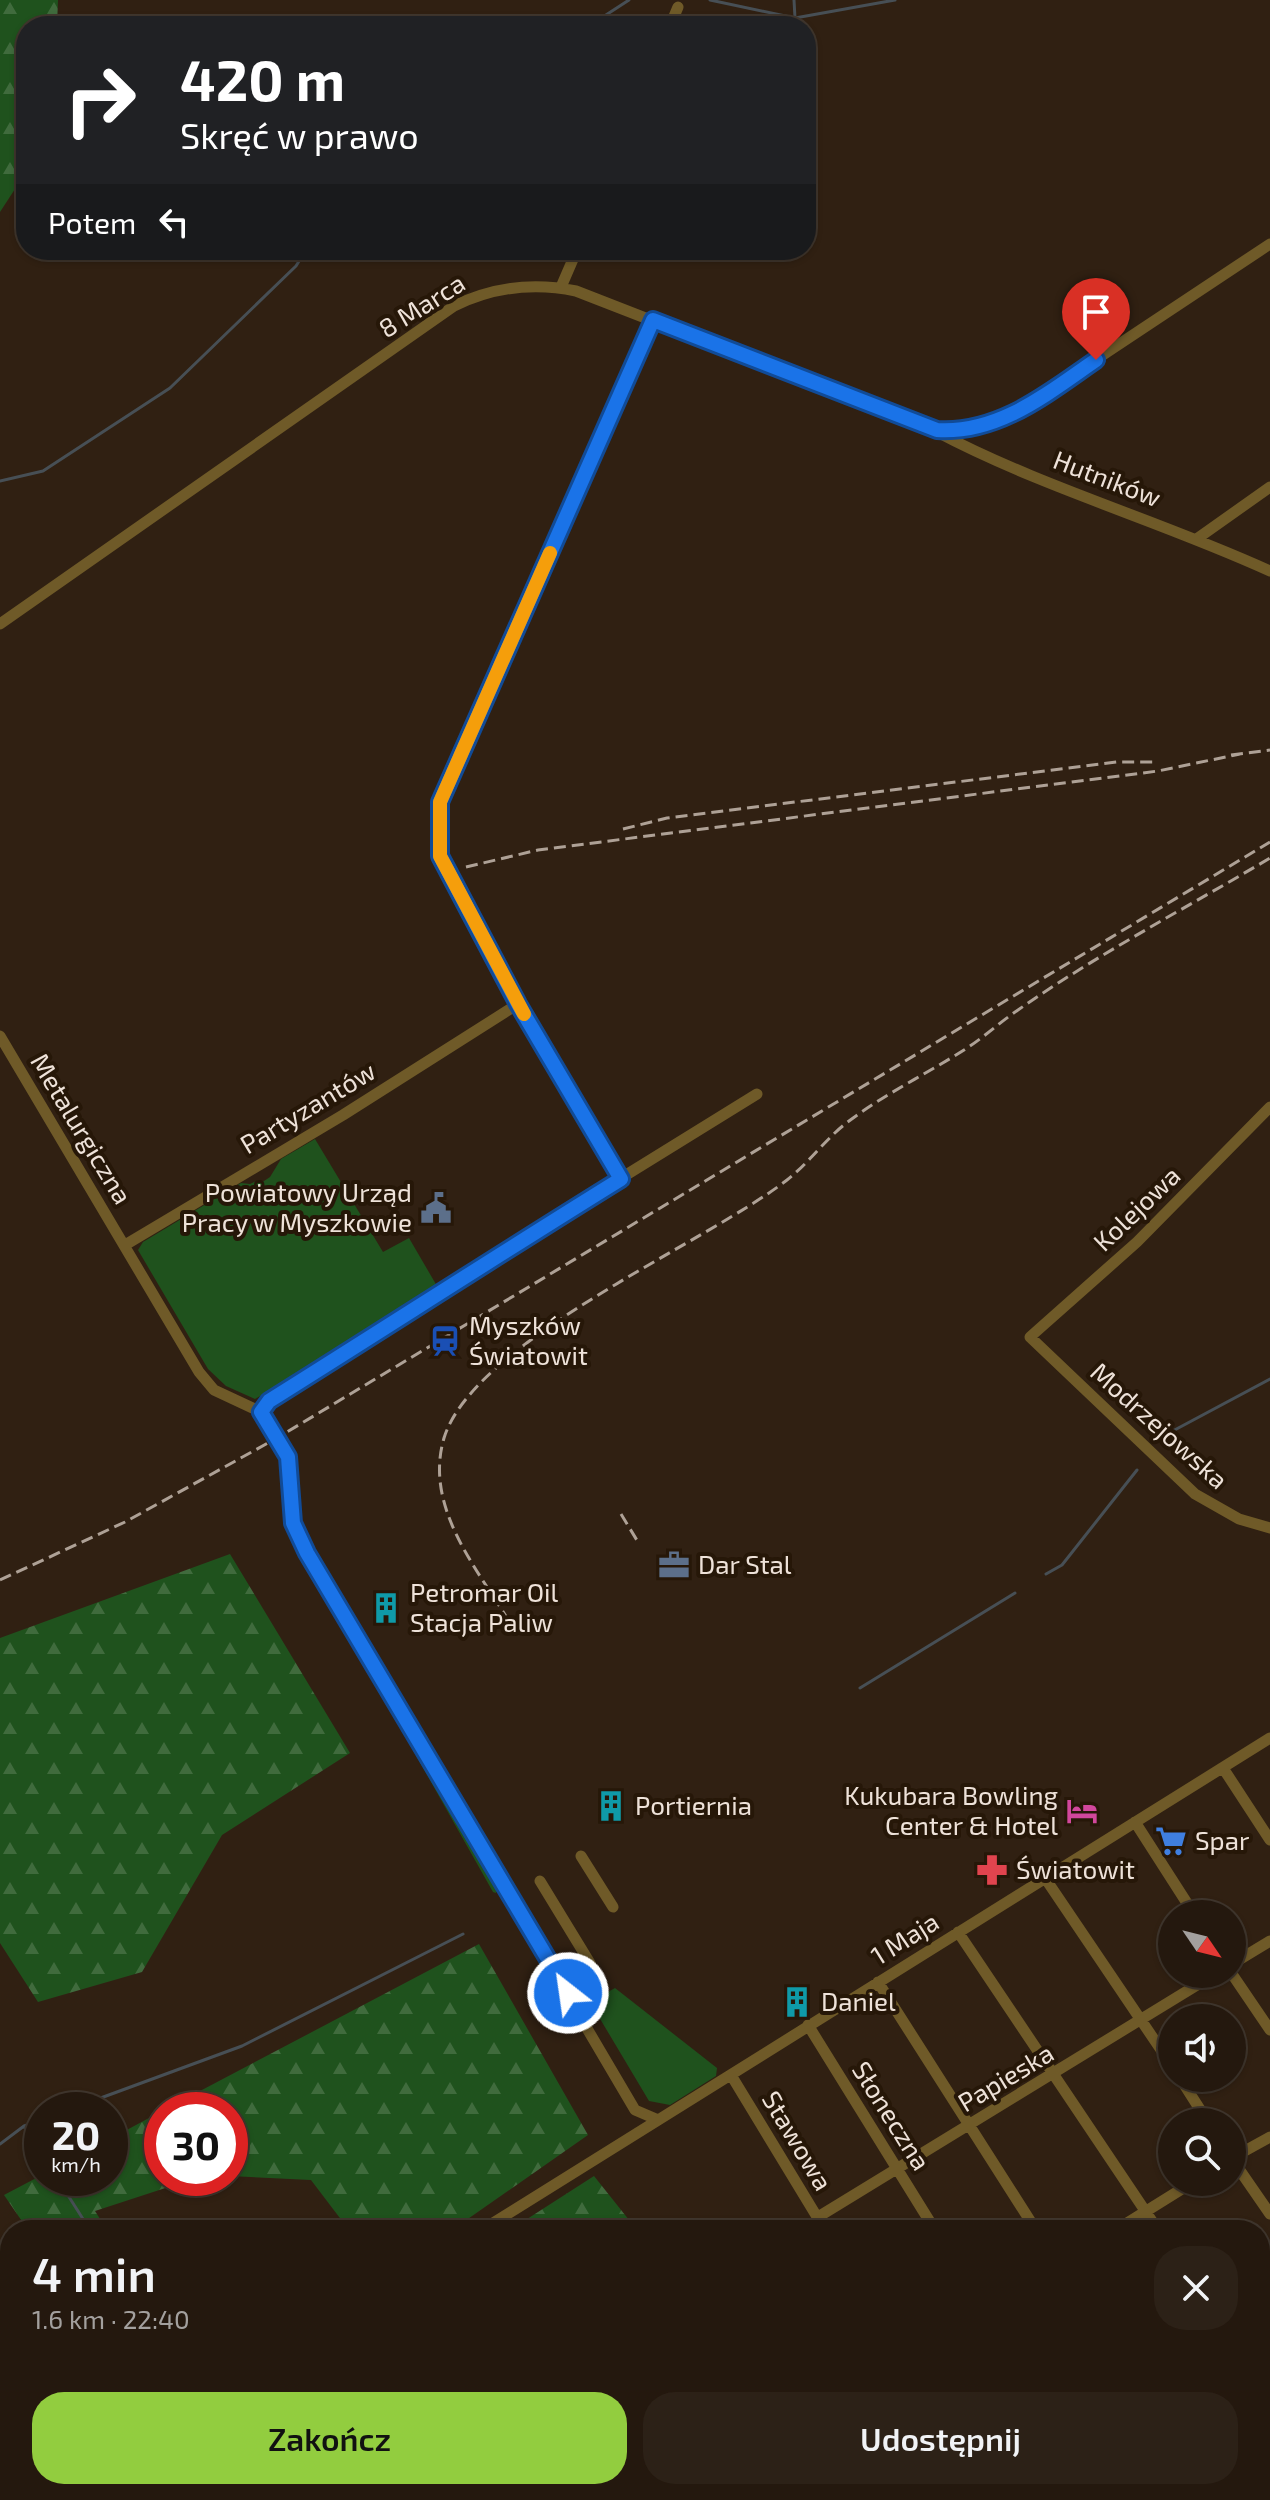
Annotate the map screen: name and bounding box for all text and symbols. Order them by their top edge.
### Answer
text: 420 m [180,45,345,112]
icon: right [48,48,152,152]
text: Skręć w prawo [180,113,419,156]
icon: left [152,200,196,244]
text: Potem [48,204,136,240]
street label: 8 Marca [372,266,470,343]
pin [1062,278,1130,360]
icon: arrive [1074,290,1118,334]
street label: Hutników [1049,443,1166,512]
street label: Metalurgiczna [25,1047,139,1209]
street label: Partyzantów [234,1054,380,1159]
street label: Kolejowa [1086,1159,1186,1257]
place label: Powiatowy Urząd Pracy w Myszkowie [182,1176,412,1237]
public building icon: Powiatowy Urząd Pracy w Myszkowie [419,1191,453,1225]
place label: Myszków Światowit [469,1309,588,1370]
station icon: Myszków Światowit [428,1324,462,1358]
street label: Modrzejowska [1085,1355,1235,1494]
office icon: Dar Stal [657,1548,691,1582]
place label: Dar Stal [698,1548,792,1579]
place label: Petromar Oil Stacja Paliw [410,1576,558,1637]
building icon: Petromar Oil Stacja Paliw [369,1591,403,1625]
place label: Kukubara Bowling Center & Hotel [844,1779,1058,1840]
building icon: Portiernia [594,1789,628,1823]
place label: Portiernia [635,1789,752,1820]
hotel icon: Kukubara Bowling Center & Hotel [1065,1794,1099,1828]
supermarket icon: Spar [1154,1824,1188,1858]
place label: Spar [1195,1824,1249,1855]
pharmacy icon: Światowit [975,1853,1009,1887]
place label: Światowit [1016,1853,1135,1884]
north arrow [1158,1900,1246,1988]
map controls [1158,1900,1246,2196]
street label: 1 Maja [865,1905,944,1970]
position arrow [526,1951,610,2035]
building icon: Daniel [780,1985,814,2019]
place label: Daniel [821,1985,896,2016]
button: sound [1158,2004,1246,2092]
street label: Papieska [952,2036,1059,2117]
street label: Słoneczna [847,2055,938,2175]
street label: Stawowa [757,2085,840,2195]
speed limit sign: 30 [144,2092,248,2196]
button: search [1158,2108,1246,2196]
text: 20 [52,2110,100,2158]
text: km/h [51,2152,101,2176]
text: 4 min [32,2244,156,2302]
button: close [1154,2246,1238,2330]
text: 1.6 km · 22:40 [32,2303,190,2334]
button: Zakończ [32,2392,627,2484]
button: Udostępnij [643,2392,1238,2484]

